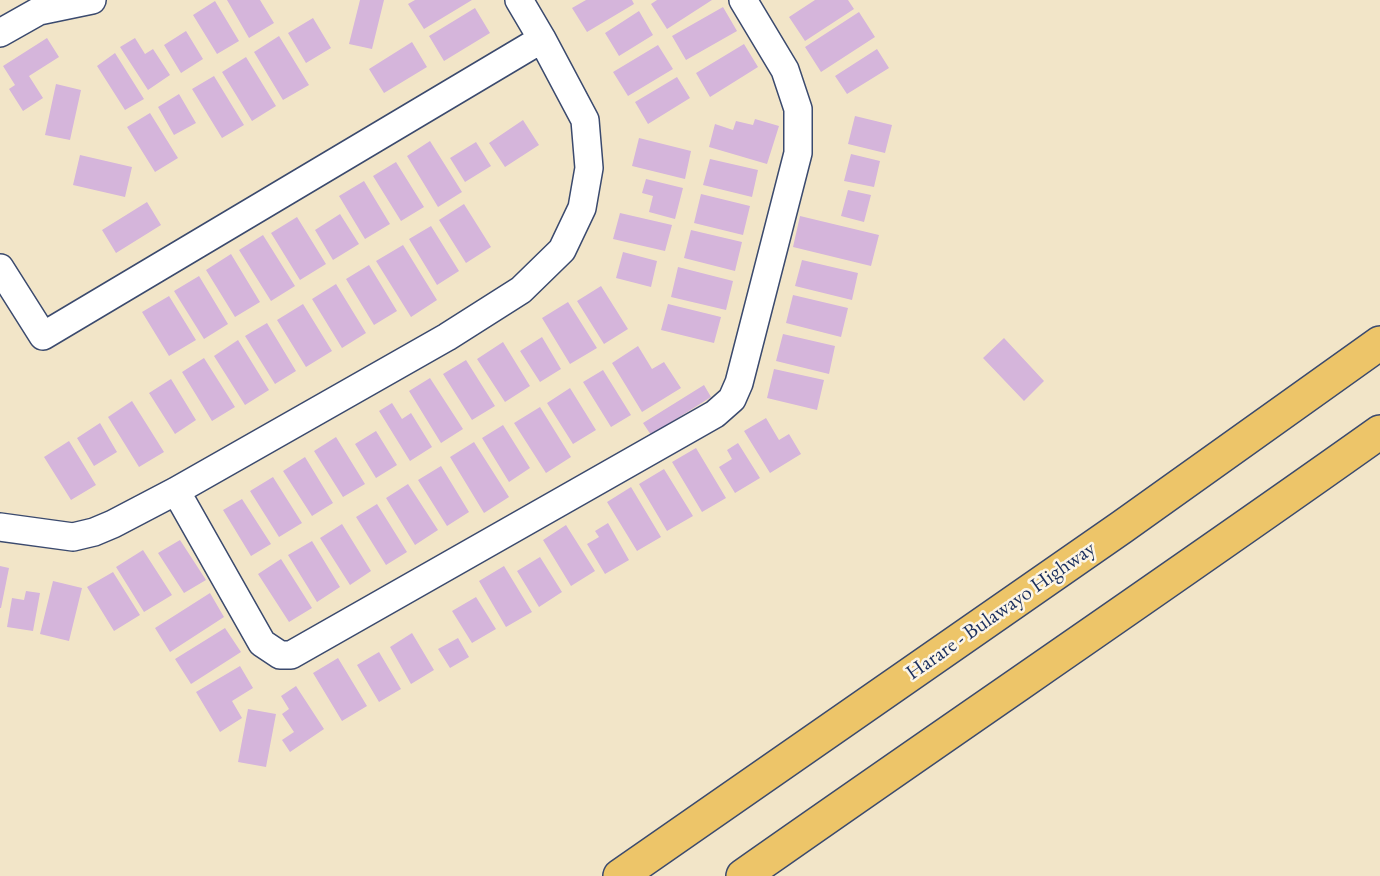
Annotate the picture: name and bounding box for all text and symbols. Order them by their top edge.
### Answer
street label: Harare - Bulawayo Highway [902,536,1100,686]

